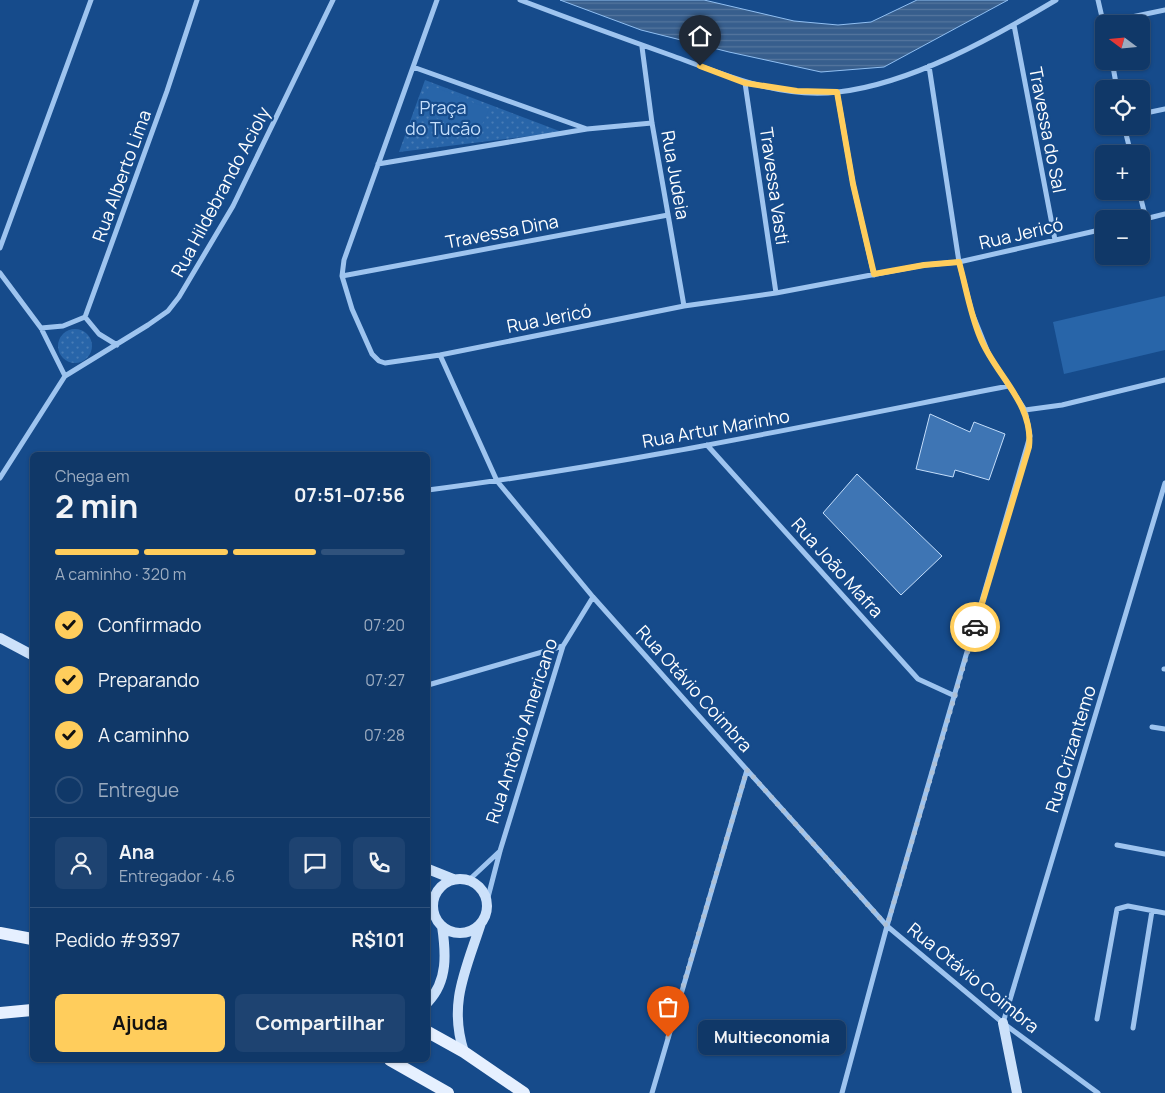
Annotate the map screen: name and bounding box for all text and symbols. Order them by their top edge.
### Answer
pin [679,15,721,66]
north arrow [1095,15,1150,70]
map controls [1095,15,1150,265]
icon: home [686,22,714,50]
street label: Travessa do Sal [1024,65,1072,195]
button: locate [1095,80,1150,135]
park label: Praça do Tucão [405,95,481,140]
street label: Rua Hildebrando Acioly [165,102,275,281]
street label: Rua Alberto Lima [86,106,156,245]
street label: Travessa Vasti [755,126,795,246]
street label: Rua Judeia [656,128,696,221]
button: + [1095,145,1150,200]
street label: Travessa Dina [443,208,560,254]
button: − [1095,210,1150,265]
street label: Rua Jericó [976,212,1065,254]
street label: Rua Jericó [505,298,593,338]
street label: Rua Artur Marinho [640,403,791,453]
text: Chega em [55,465,130,487]
text: 07:51–07:56 [294,482,405,508]
text: 2 min [55,484,138,528]
street label: Rua João Mafra [786,512,889,622]
text: A caminho · 320 m [55,563,186,585]
courier [950,602,1000,652]
icon: check [55,611,83,639]
text: Confirmado [98,612,202,638]
icon: car [961,613,989,641]
text: 07:20 [364,614,405,636]
street label: Rua Otávio Coimbra [631,620,758,757]
street label: Rua Antônio Americano [480,635,562,826]
icon: check [55,666,83,694]
text: Preparando [98,667,200,693]
text: 07:27 [365,669,405,691]
street label: Rua Crizantemo [1039,682,1101,815]
icon: check [55,721,83,749]
text: A caminho [98,722,189,748]
text: 07:28 [364,724,405,746]
text: Entregue [98,777,179,803]
button: person [55,837,107,889]
button: chat [289,837,341,889]
button: phone [353,837,405,889]
text: Ana [119,839,155,865]
text: Entregador · 4.6 [119,865,235,887]
street label: Rua Otávio Coimbra [903,917,1044,1038]
text: Pedido #9397 [55,927,180,953]
text: R$101 [351,927,405,953]
pin [647,986,689,1037]
icon: bag [654,993,682,1021]
button: Ajuda [55,994,225,1052]
button: Compartilhar [235,994,405,1052]
callout: Multieconomia [698,1020,846,1054]
text: Multieconomia [714,1026,830,1048]

